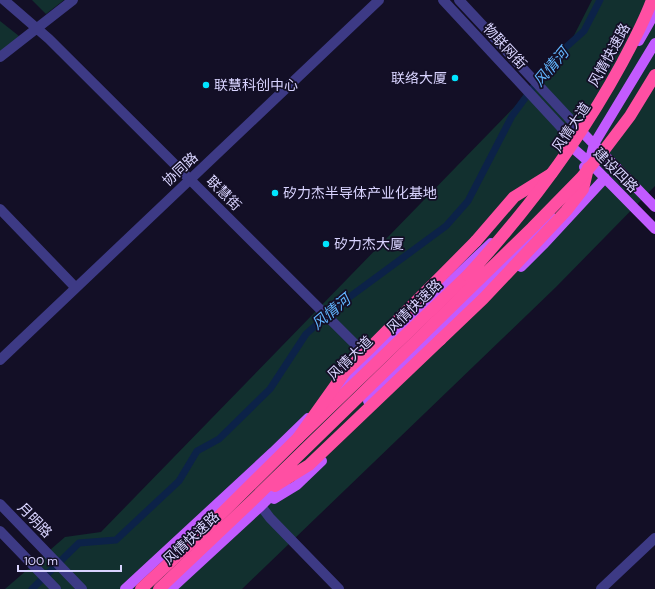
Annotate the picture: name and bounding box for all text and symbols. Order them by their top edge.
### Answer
street label: 物联网街 [479,19,531,73]
street label: 风情快速路 [584,20,634,90]
water label: 风情河 [529,41,575,91]
place label: 联络大厦 [391,69,447,87]
marker: 联络大厦 [450,73,460,83]
place label: 联慧科创中心 [214,76,298,94]
marker: 联慧科创中心 [201,80,211,90]
street label: 风情大道 [548,99,594,155]
street label: 建设四路 [590,144,642,196]
street label: 协同路 [159,148,201,190]
street label: 联慧街 [203,172,245,214]
place label: 矽力杰半导体产业化基地 [283,184,437,202]
marker: 矽力杰半导体产业化基地 [270,188,280,198]
place label: 矽力杰大厦 [334,235,404,253]
marker: 矽力杰大厦 [321,239,331,249]
street label: 风情快速路 [383,275,445,337]
water label: 风情河 [307,288,357,334]
street label: 风情大道 [324,332,376,384]
street label: 月明路 [14,499,56,541]
street label: 风情快速路 [159,508,223,568]
scale bar [18,547,121,573]
text: 100 m [24,553,58,569]

